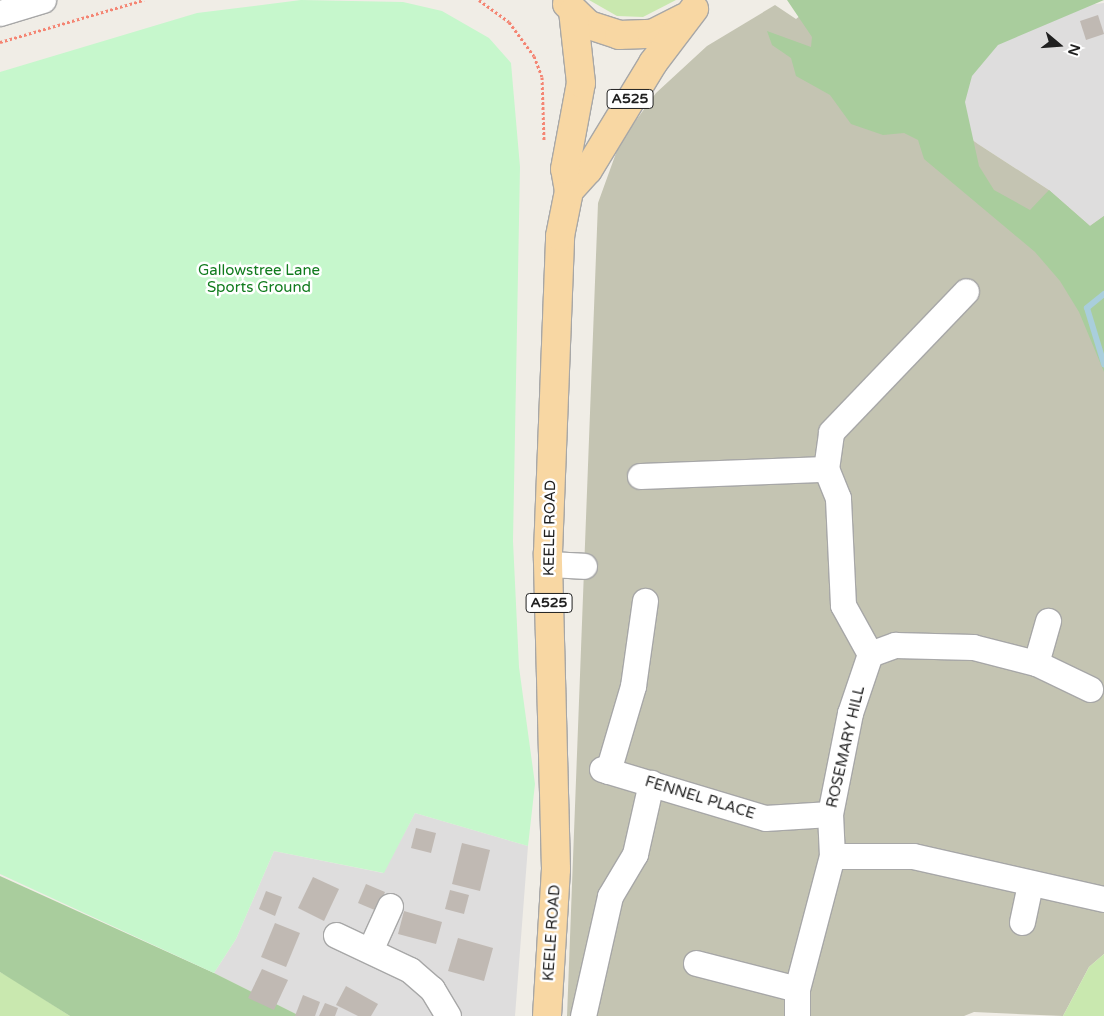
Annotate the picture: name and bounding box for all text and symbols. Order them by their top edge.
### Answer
north arrow [1034,20,1084,70]
text: N [1064,42,1084,58]
road number: A525 [606,88,654,110]
park label: Gallowstree Lane Sports Ground [198,261,320,296]
street label: KEELE ROAD [540,480,560,576]
road number: A525 [525,592,573,614]
street label: ROSEMARY HILL [823,684,869,810]
street label: FENNEL PLACE [643,773,757,823]
street label: KEELE ROAD [540,884,564,982]

